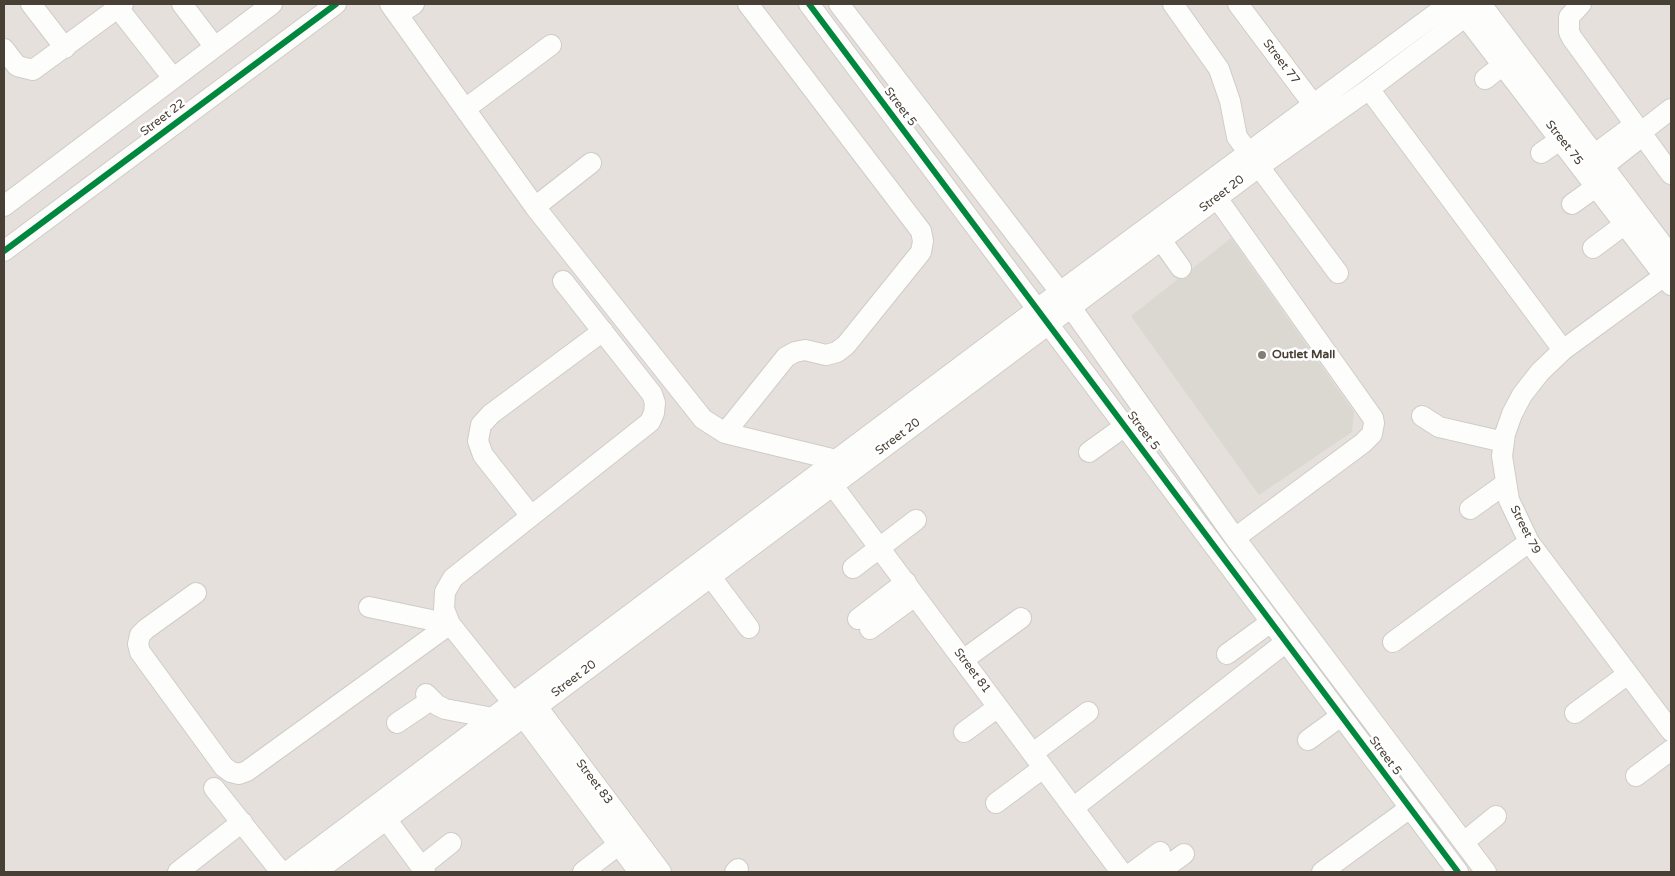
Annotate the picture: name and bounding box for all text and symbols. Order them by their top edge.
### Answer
street label: Street 77 [1259,37,1303,87]
street label: Street 5 [881,85,919,129]
street label: Street 22 [138,96,188,140]
street label: Street 75 [1542,118,1586,168]
street label: Street 20 [1197,172,1247,216]
place label: Outlet Mall [1272,348,1335,362]
marker: Outlet Mall [1256,349,1268,361]
street label: Street 5 [1124,409,1162,453]
street label: Street 20 [873,415,923,459]
street label: Street 79 [1507,503,1543,557]
street label: Street 81 [950,646,994,696]
street label: Street 20 [549,657,599,701]
street label: Street 5 [1366,734,1404,778]
street label: Street 83 [572,757,616,807]

